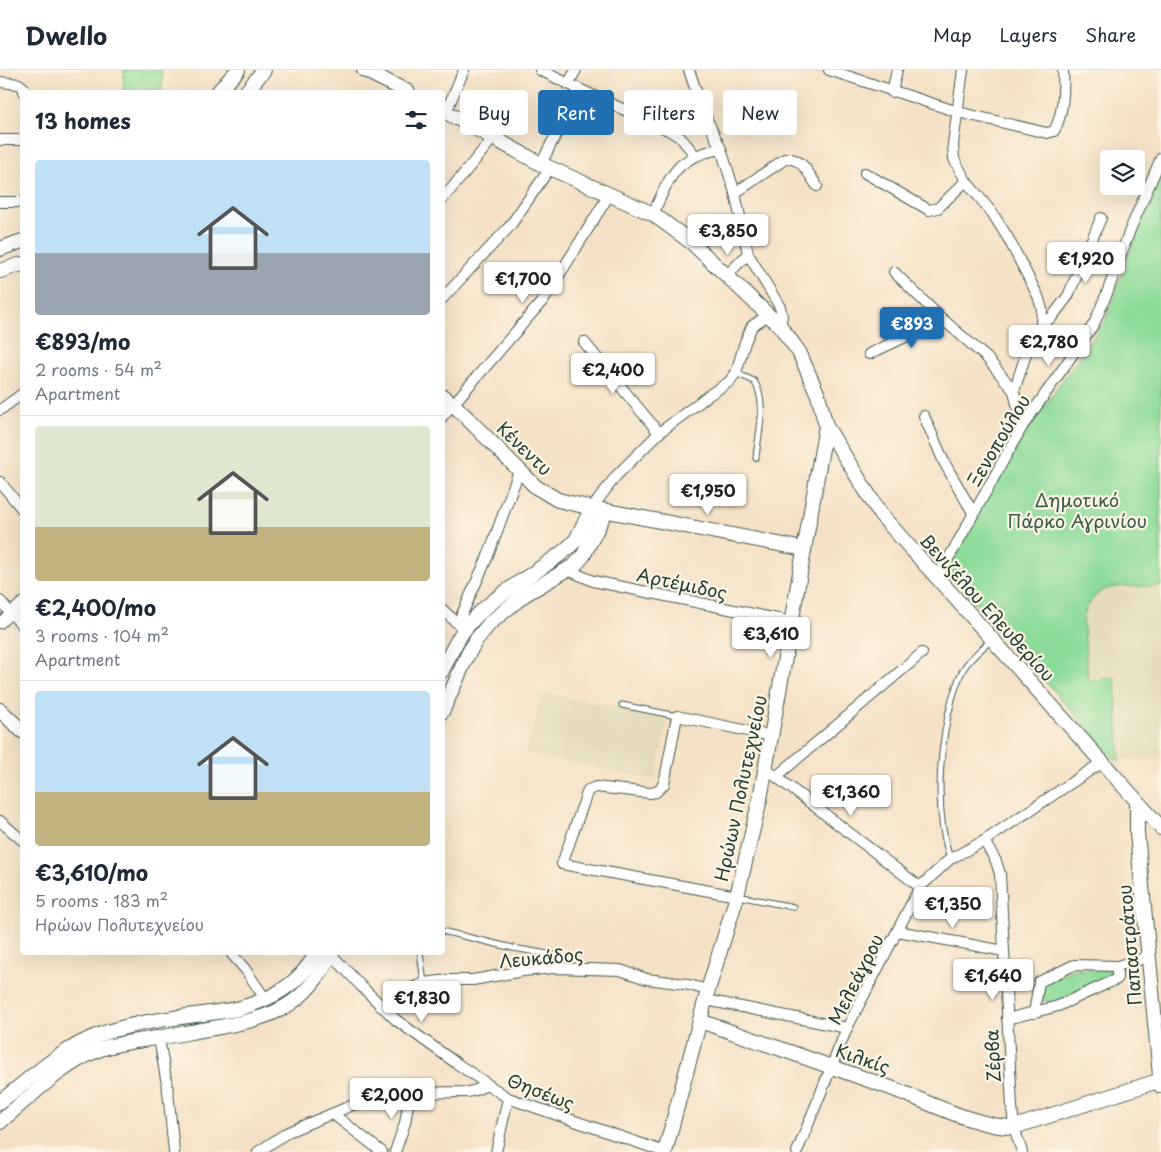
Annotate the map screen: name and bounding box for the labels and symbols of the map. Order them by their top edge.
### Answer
pin: €3,850 [687,214,769,256]
pin: €1,920 [1045,242,1127,284]
pin: €1,700 [482,262,564,304]
pin: €893 [882,306,942,349]
pin: €2,780 [1008,324,1090,367]
pin: €2,400 [572,352,654,395]
street label: Ξενοπούλου [960,389,1036,491]
street label: Κένεντυ [491,415,559,481]
pin: €1,950 [667,474,749,516]
park label: Δημοτικό Πάρκο Αγρινίου [1007,486,1147,534]
street label: Βενιζέλου Ελευθερίου [914,527,1062,687]
street label: Αρτέμιδος [634,560,730,606]
pin: €3,610 [730,616,812,659]
street label: Ηρώων Πολυτεχνείου [707,692,773,884]
pin: €1,360 [810,774,892,817]
street label: Παπαστράτου [1110,883,1148,1007]
pin: €1,350 [912,886,994,929]
street label: Μελεάγρου [820,929,890,1029]
street label: Λευκάδος [498,940,584,974]
pin: €1,640 [952,958,1034,1001]
pin: €1,830 [381,980,463,1023]
street label: Ζέρβα [977,1029,1007,1083]
street label: Κιλκίς [832,1036,894,1080]
street label: Θησέως [503,1066,579,1116]
pin: €2,000 [351,1078,433,1120]

